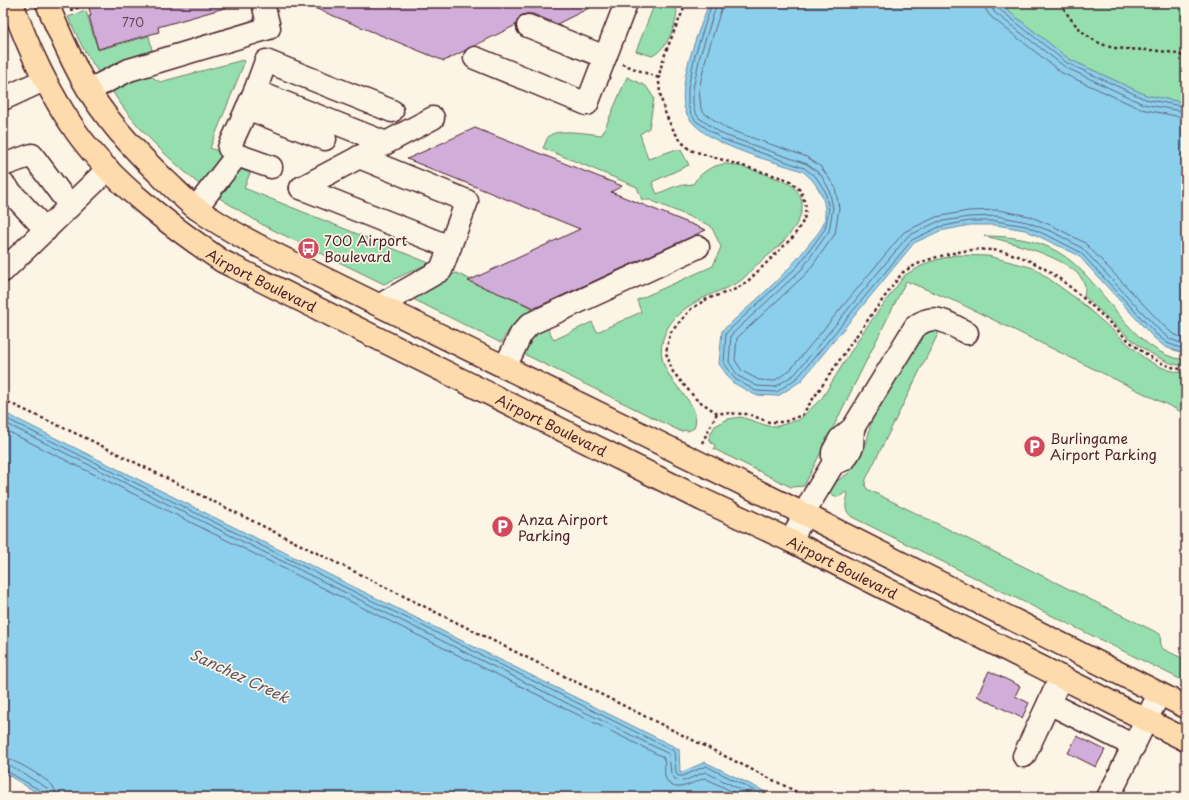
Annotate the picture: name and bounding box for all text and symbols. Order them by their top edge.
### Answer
house number: 770 [122,13,144,31]
place label: 700 Airport Boulevard [324,230,407,267]
bus stop icon: 700 Airport Boulevard [295,235,321,261]
street label: Airport Boulevard [202,243,321,317]
street label: Airport Boulevard [493,388,611,461]
place label: Burlingame Airport Parking [1050,428,1157,465]
parking icon: Burlingame Airport Parking [1021,433,1047,459]
place label: Anza Airport Parking [518,509,608,546]
parking icon: Anza Airport Parking [490,514,516,540]
street label: Airport Boulevard [784,530,902,604]
water label: Sanchez Creek [186,642,294,708]

